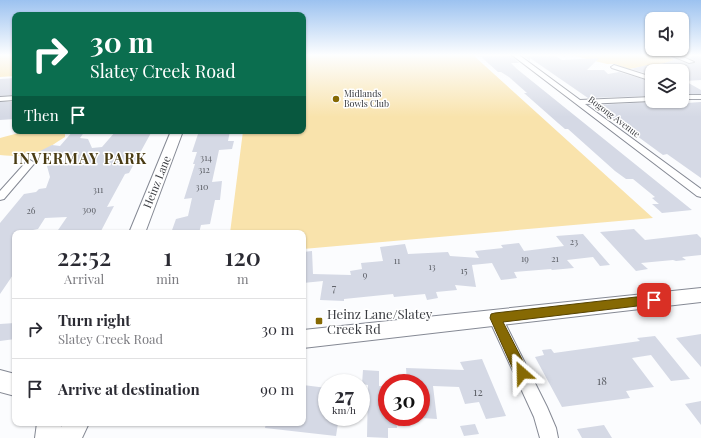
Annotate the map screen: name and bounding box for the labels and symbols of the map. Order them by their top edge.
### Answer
place label: Midlands Bowls Club [344,87,389,109]
street label: Bogong Avenue [586,93,643,140]
marker: Midlands Bowls Club [331,94,341,104]
district label: INVERMAY PARK [13,148,147,168]
house number: 314 [200,151,212,163]
street label: Heinz Lane [139,153,174,210]
house number: 312 [198,163,210,175]
house number: 310 [196,180,208,192]
house number: 311 [93,183,104,195]
house number: 309 [82,203,96,215]
house number: 26 [27,204,36,216]
house number: 23 [570,235,578,247]
house number: 19 [521,252,529,264]
house number: 21 [551,252,559,264]
house number: 11 [394,254,401,266]
house number: 13 [428,260,436,272]
house number: 15 [461,264,468,276]
house number: 9 [363,268,368,280]
house number: 7 [332,280,337,295]
pin [637,283,671,317]
place label: Heinz Lane/Slatey Creek Rd [327,305,433,337]
marker: Heinz Lane/Slatey Creek Rd [314,316,324,326]
position arrow [501,352,543,394]
house number: 18 [597,373,607,388]
speed limit sign: 30 [378,374,430,426]
house number: 12 [473,384,483,399]

